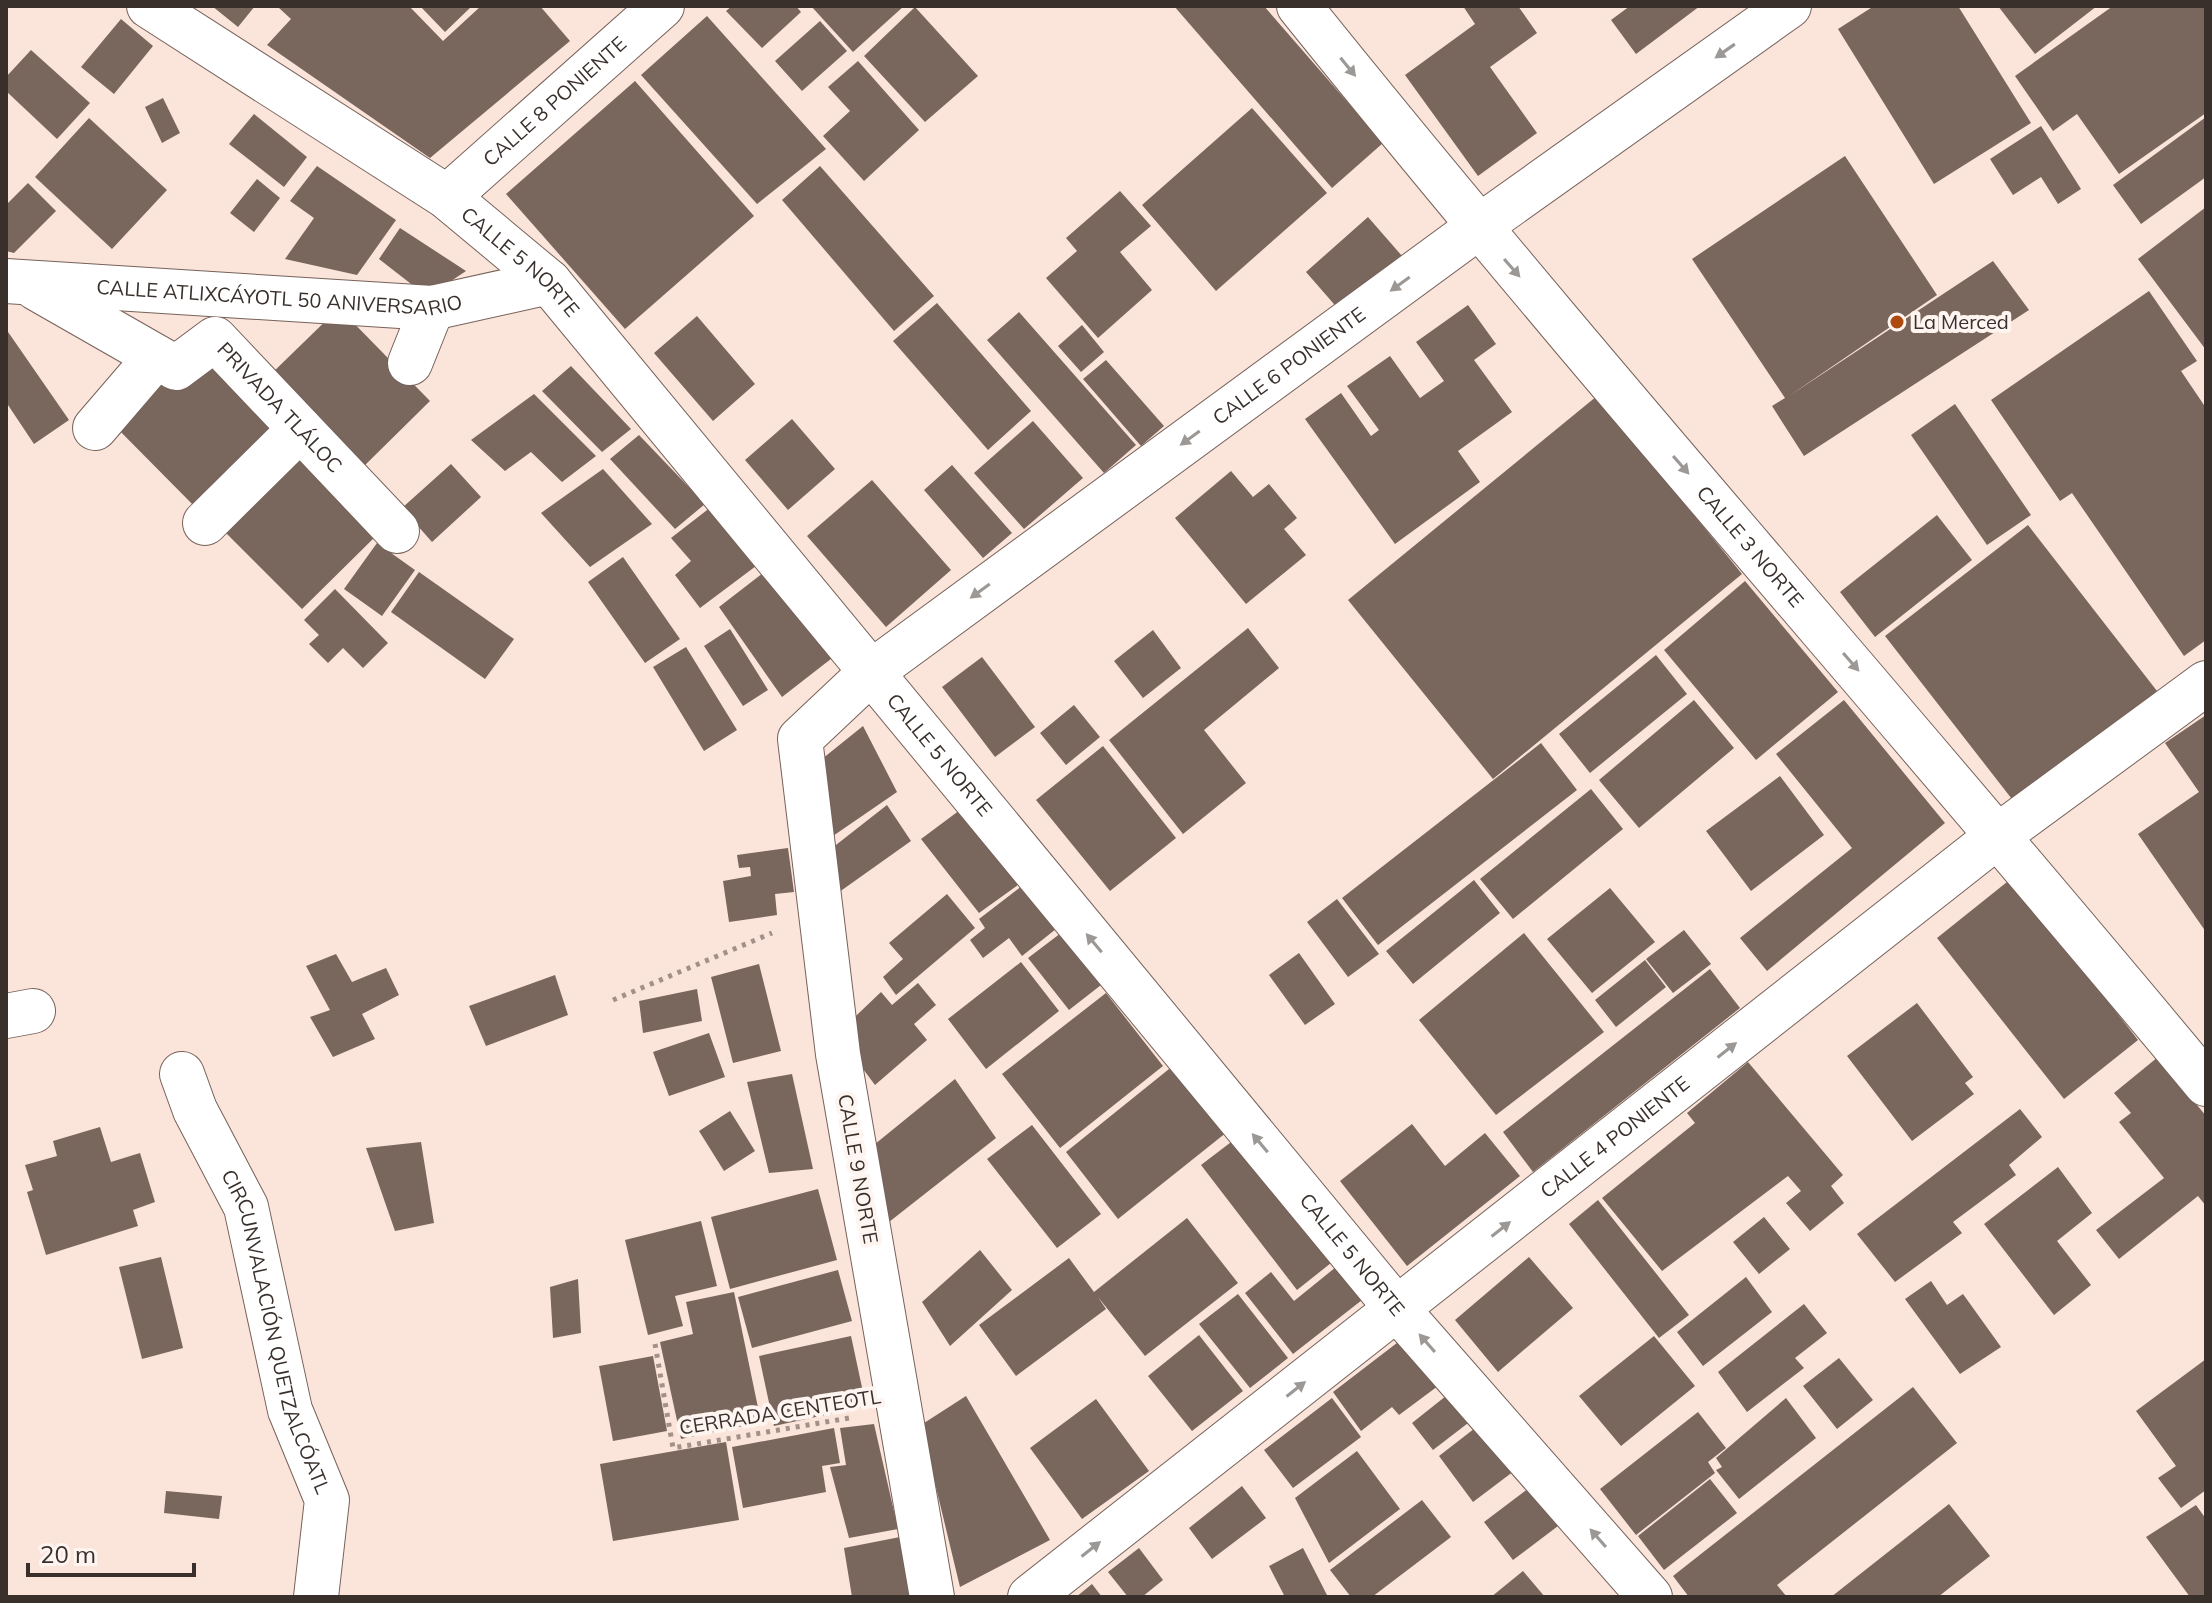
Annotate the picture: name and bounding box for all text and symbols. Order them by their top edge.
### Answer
street label: CALLE 8 PONIENTE [478,31,631,171]
one-way arrow [1714,43,1736,59]
one-way arrow [1339,57,1355,77]
street label: CALLE 5 NORTE [456,201,585,321]
one-way arrow [1503,258,1520,278]
street label: CALLE ATLIXCÁYOTL 50 ANIVERSARIO [96,274,464,321]
one-way arrow [1389,276,1411,292]
street label: CALLE 6 PONIENTE [1207,301,1370,430]
place label: La Merced [1913,309,2009,334]
marker: La Merced [1888,313,1906,331]
street label: PRIVADA TLÁLOC [212,336,348,478]
one-way arrow [1180,429,1200,445]
one-way arrow [1672,455,1689,475]
street label: CALLE 3 NORTE [1692,480,1809,612]
one-way arrow [970,583,991,599]
one-way arrow [1842,652,1859,672]
street label: CALLE 5 NORTE [882,688,998,821]
one-way arrow [1086,933,1103,953]
one-way arrow [1717,1042,1737,1059]
street label: CALLE 4 PONIENTE [1535,1070,1694,1203]
street label: CALLE 9 NORTE [833,1092,884,1246]
one-way arrow [1252,1133,1269,1153]
street label: CIRCUNVALACIÓN QUETZALCÓATL [216,1165,336,1497]
street label: CALLE 5 NORTE [1295,1188,1411,1321]
one-way arrow [1491,1221,1511,1237]
one-way arrow [1419,1333,1436,1353]
one-way arrow [1286,1382,1306,1398]
street label: CERRADA CENTEOTL [677,1383,883,1440]
scale bar [28,1527,194,1577]
one-way arrow [1590,1529,1607,1549]
text: 20 m [40,1539,96,1569]
one-way arrow [1081,1541,1101,1558]

